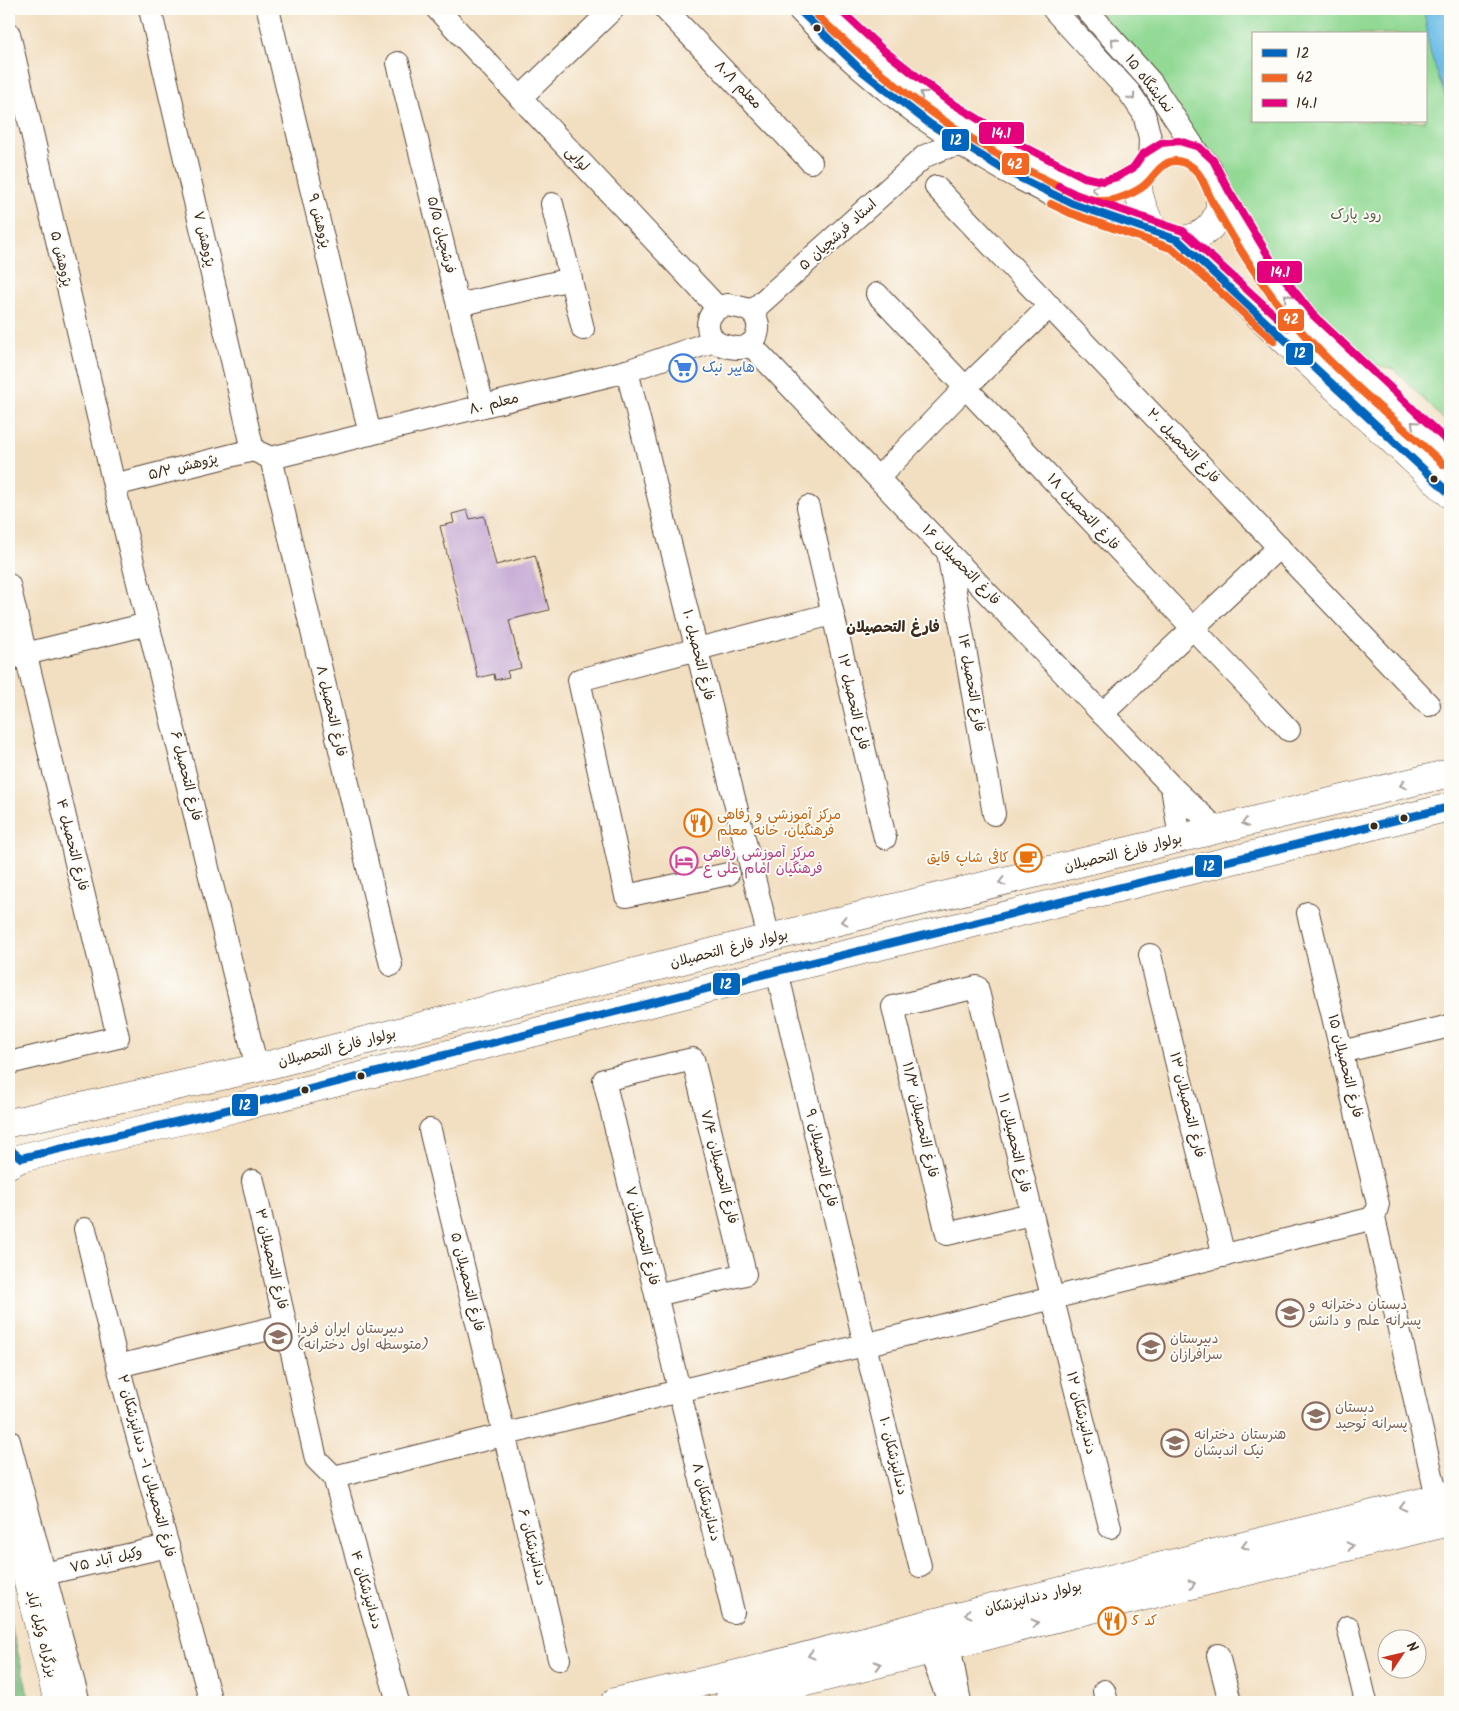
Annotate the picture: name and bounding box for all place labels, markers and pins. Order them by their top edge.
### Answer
unlabelled marker [812,23,822,33]
supermarket icon: هایپر نیک [668,353,698,383]
place label: هایپر نیک [702,357,755,379]
unlabelled marker [1429,474,1439,484]
place label: مرکز آموزشی و رفاهی فرهنگیان، خانه معلم [717,804,841,842]
restaurant icon: مرکز آموزشی و رفاهی فرهنگیان، خانه معلم [683,808,713,838]
unlabelled marker [1399,813,1409,823]
unlabelled marker [1369,821,1379,831]
place label: مرکز آموزشی رفاهی فرهنگیان امام علی ع [703,842,823,880]
cafe icon: کافی شاپ قایق [1013,843,1043,873]
hotel icon: مرکز آموزشی رفاهی فرهنگیان امام علی ع [669,846,699,876]
place label: کافی شاپ قایق [927,847,1009,869]
unlabelled marker [356,1071,366,1081]
unlabelled marker [300,1085,310,1095]
place label: دبستان دخترانه و پسرانه علم و دانش [1308,1294,1421,1332]
school or university icon: دبستان دخترانه و پسرانه علم و دانش [1275,1298,1305,1328]
place label: دبیرستان ایران فردا (متوسطه اول دخترانه) [297,1318,429,1356]
school or university icon: دبیرستان ایران فردا (متوسطه اول دخترانه) [263,1322,293,1352]
place label: دبیرستان سرافرازان [1170,1328,1223,1366]
school or university icon: دبیرستان سرافرازان [1136,1332,1166,1362]
place label: دبستان پسرانه توحید [1335,1397,1408,1435]
school or university icon: دبستان پسرانه توحید [1301,1401,1331,1431]
place label: هنرستان دخترانه نیک اندیشان [1194,1424,1286,1462]
school or university icon: هنرستان دخترانه نیک اندیشان [1160,1428,1190,1458]
restaurant icon: کد 5 [1097,1606,1127,1636]
place label: کد 5 [1131,1610,1157,1632]

